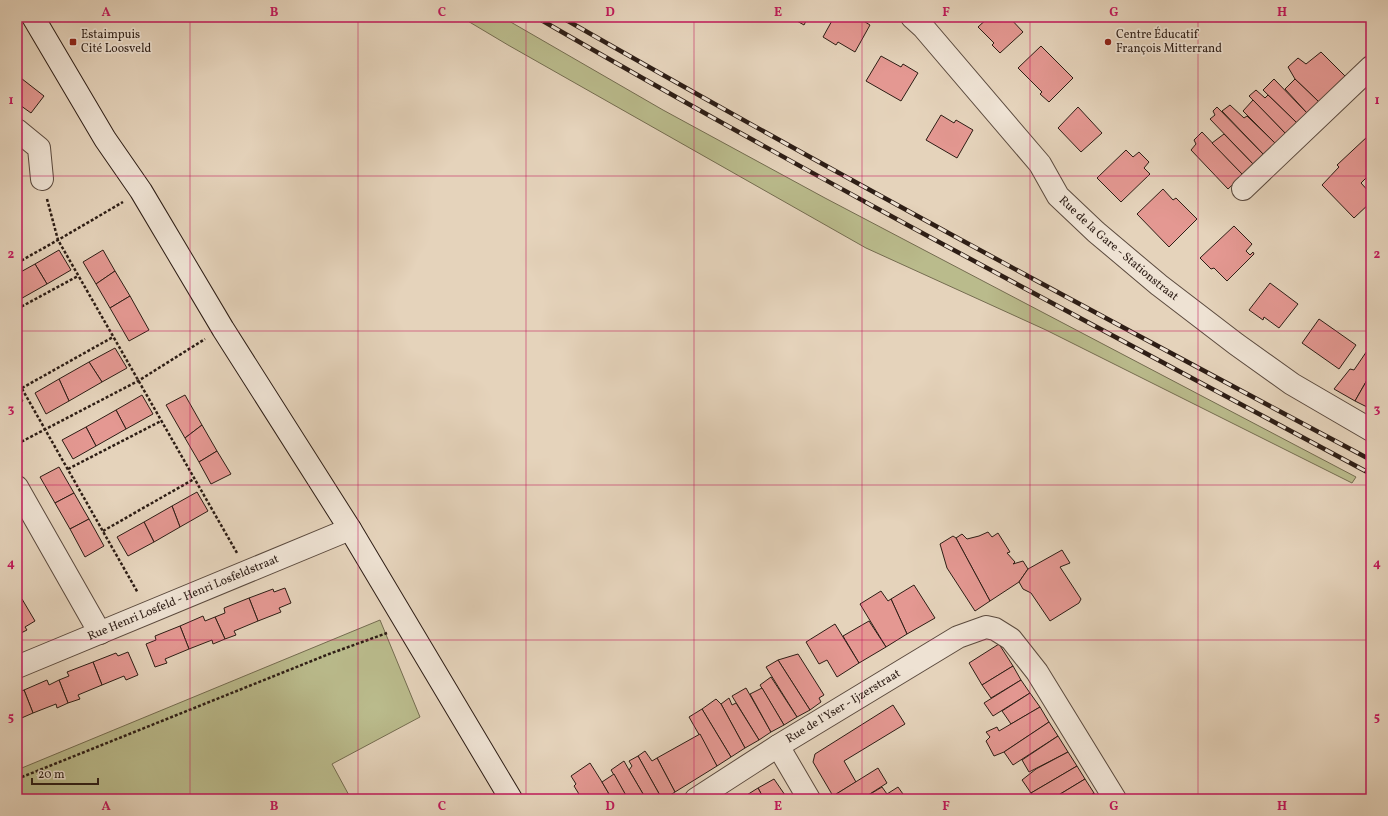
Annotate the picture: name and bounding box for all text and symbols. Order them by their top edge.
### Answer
text: A [101,4,111,22]
text: B [270,4,279,22]
text: C [438,4,446,22]
text: D [605,4,615,22]
text: E [774,4,782,22]
text: F [942,4,950,22]
text: G [1109,4,1119,22]
text: H [1277,4,1287,22]
place label: Centre Éducatif François Mitterrand [1116,26,1222,57]
place label: Estaimpuis Cité Loosveld [81,27,152,57]
marker: Estaimpuis Cité Loosveld [68,37,78,47]
marker: Centre Éducatif François Mitterrand [1103,37,1113,47]
text: 1 [8,92,14,110]
text: 1 [1374,92,1380,110]
street label: Rue de la Gare - Stationstraat [1055,193,1182,305]
text: 2 [8,246,15,264]
text: 2 [1374,246,1381,264]
text: 3 [8,401,15,419]
text: 3 [1374,401,1381,419]
street label: Rue Henri Losfeld - Henri Losfeldstraat [85,551,281,645]
text: 4 [7,555,15,573]
text: 4 [1373,555,1381,573]
street label: Rue de l'Yser - Ijzerstraat [783,666,904,747]
text: 5 [8,709,14,727]
text: 5 [1374,709,1380,727]
scale bar [32,760,98,786]
text: 20 m [38,767,65,783]
text: A [101,798,111,816]
text: B [270,798,279,816]
text: C [438,798,446,816]
text: D [605,798,615,816]
text: E [774,798,782,816]
text: F [942,798,950,816]
text: G [1109,798,1119,816]
text: H [1277,798,1287,816]

